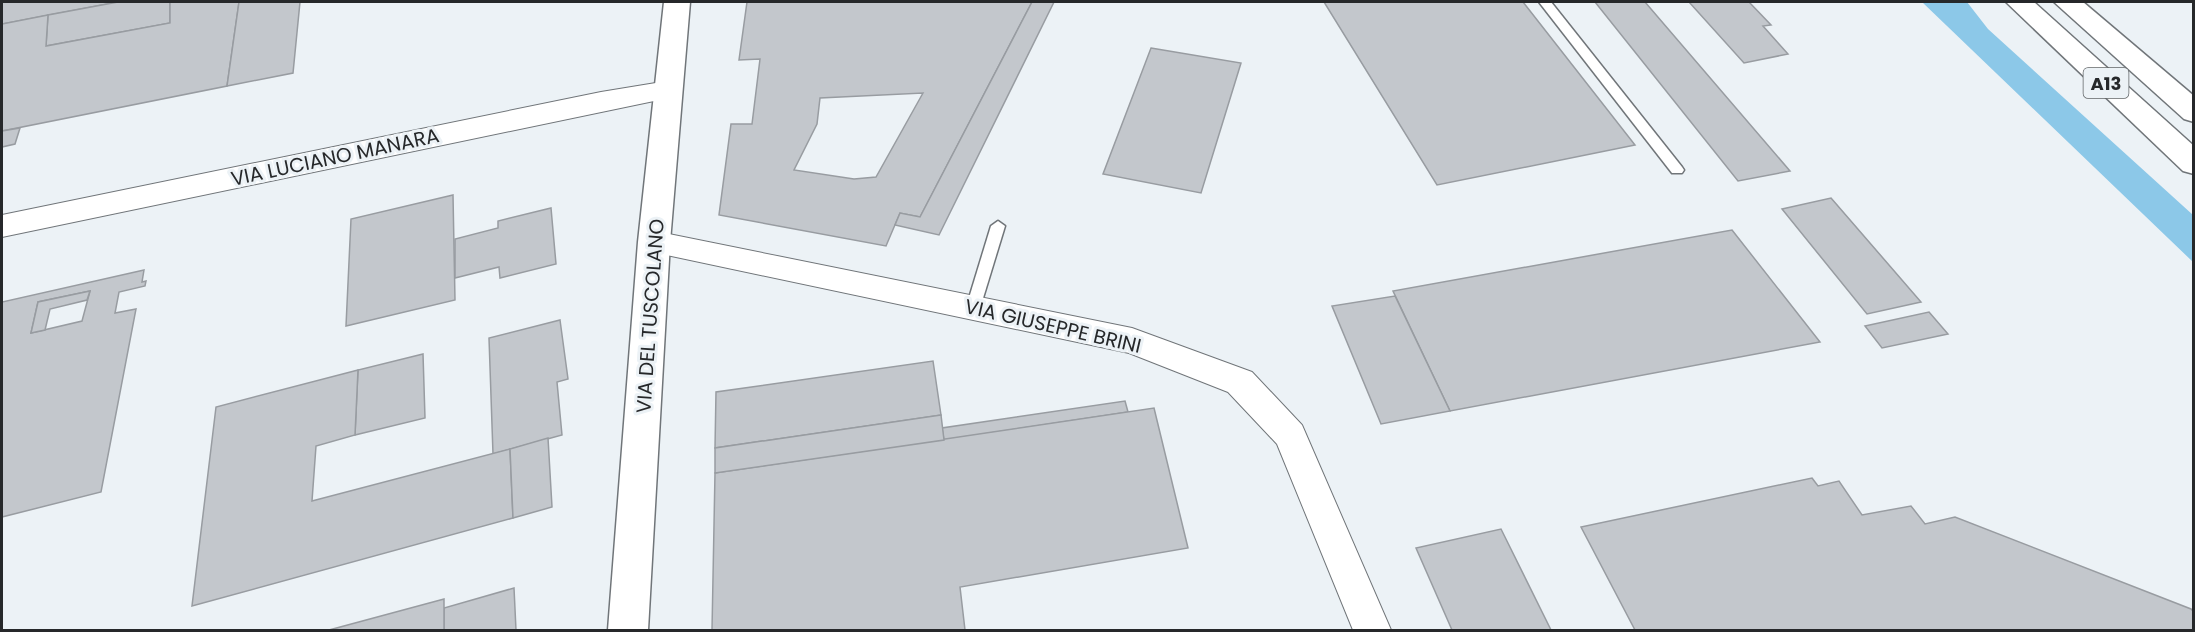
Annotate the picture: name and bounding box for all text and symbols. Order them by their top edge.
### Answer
road number: A13 [2084,68,2128,98]
street label: VIA LUCIANO MANARA [228,121,442,193]
street label: VIA DEL TUSCOLANO [629,218,671,414]
street label: VIA GIUSEPPE BRINI [962,292,1144,360]

